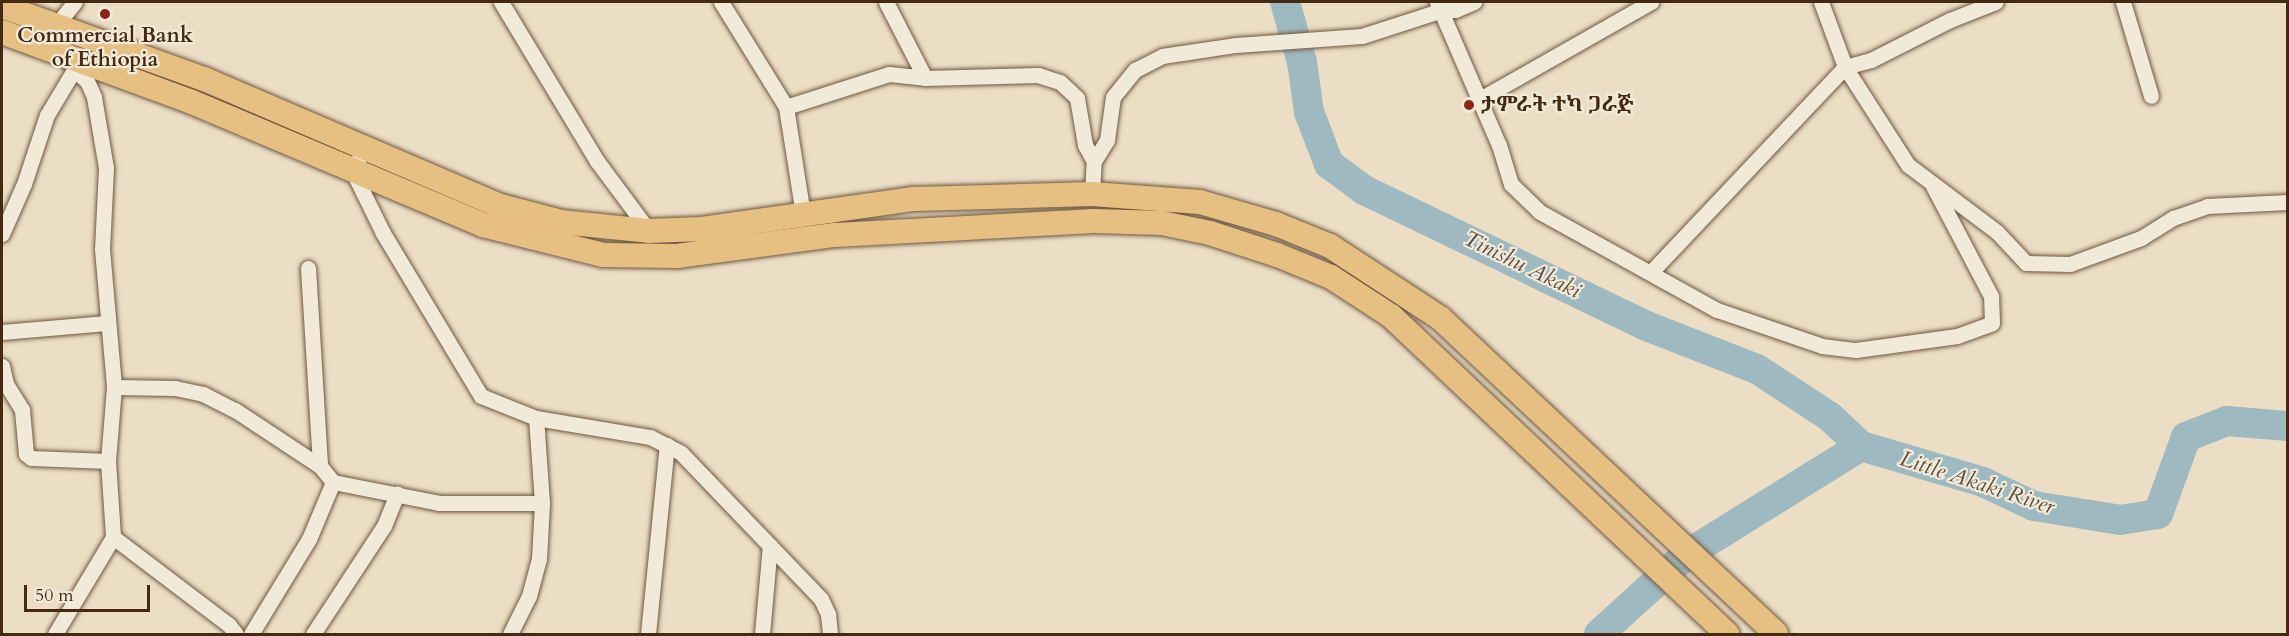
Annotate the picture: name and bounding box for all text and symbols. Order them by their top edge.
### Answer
marker: Commercial Bank of Ethiopia [98,7,112,21]
place label: Commercial Bank of Ethiopia [17,23,193,73]
place label: ታምራት ተካ ጋራጅ [1481,92,1633,118]
marker: ታምራት ተካ ጋራጅ [1462,98,1476,112]
water label: Tinishu Akaki [1459,225,1585,305]
water label: Little Akaki River [1896,446,2058,520]
scale bar [27,573,153,611]
text: 50 m [35,583,74,608]

